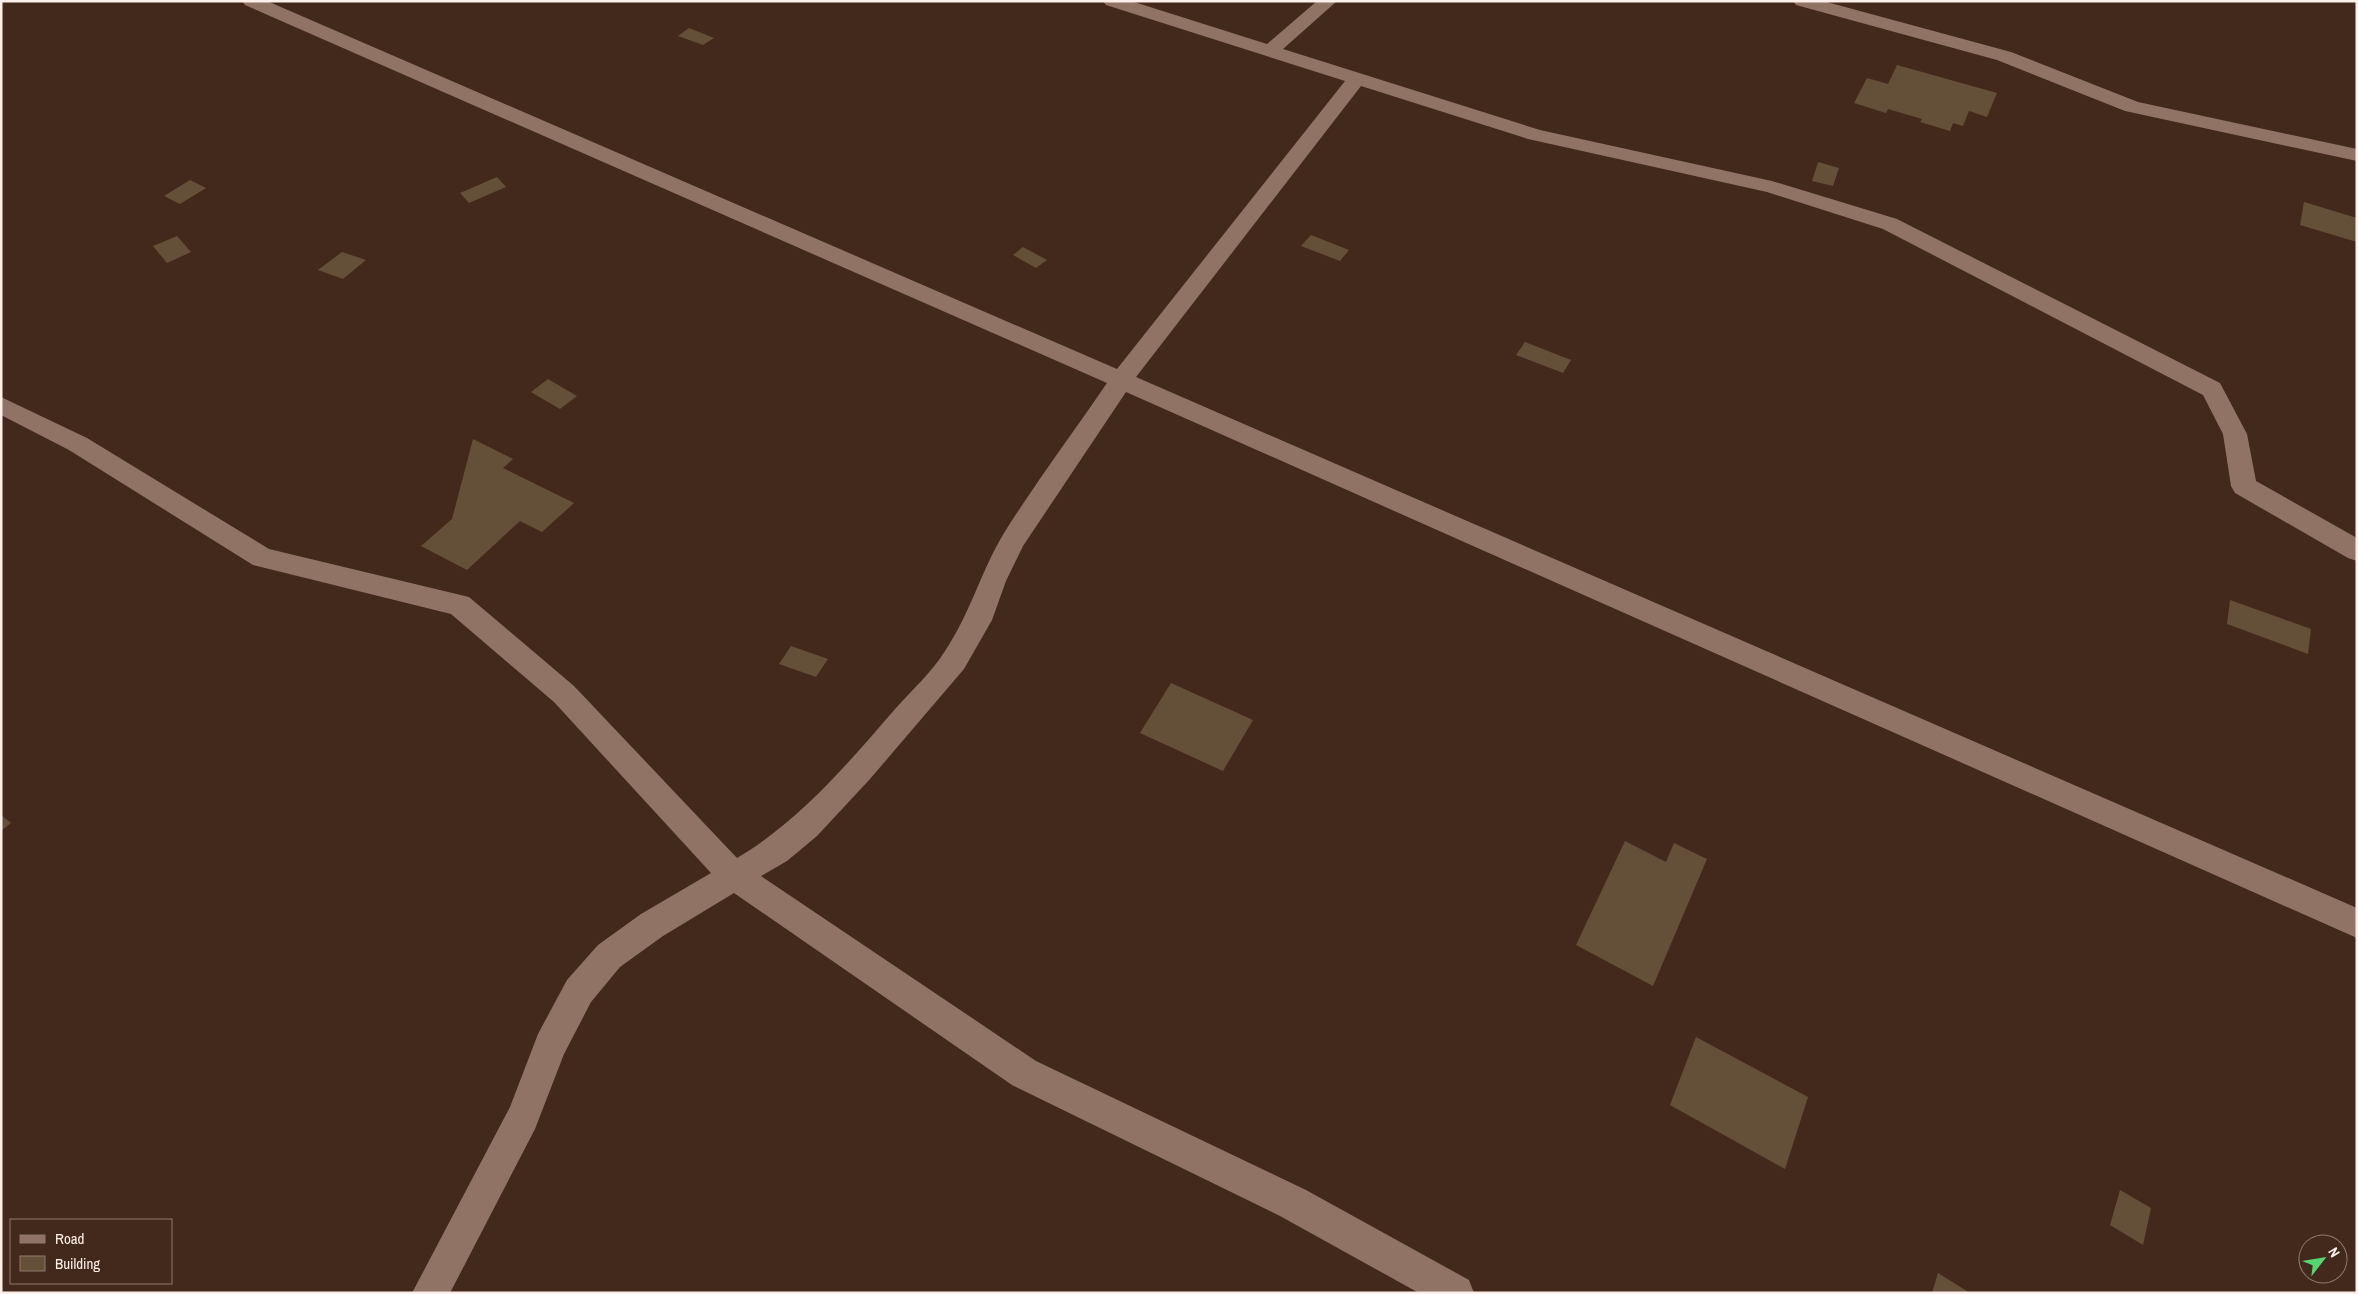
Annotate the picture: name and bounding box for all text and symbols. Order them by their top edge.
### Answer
legend [10,1219,172,1284]
text: Road [55,1228,84,1249]
north arrow [2298,1234,2348,1284]
text: N [2324,1244,2344,1260]
text: Building [55,1253,100,1274]

